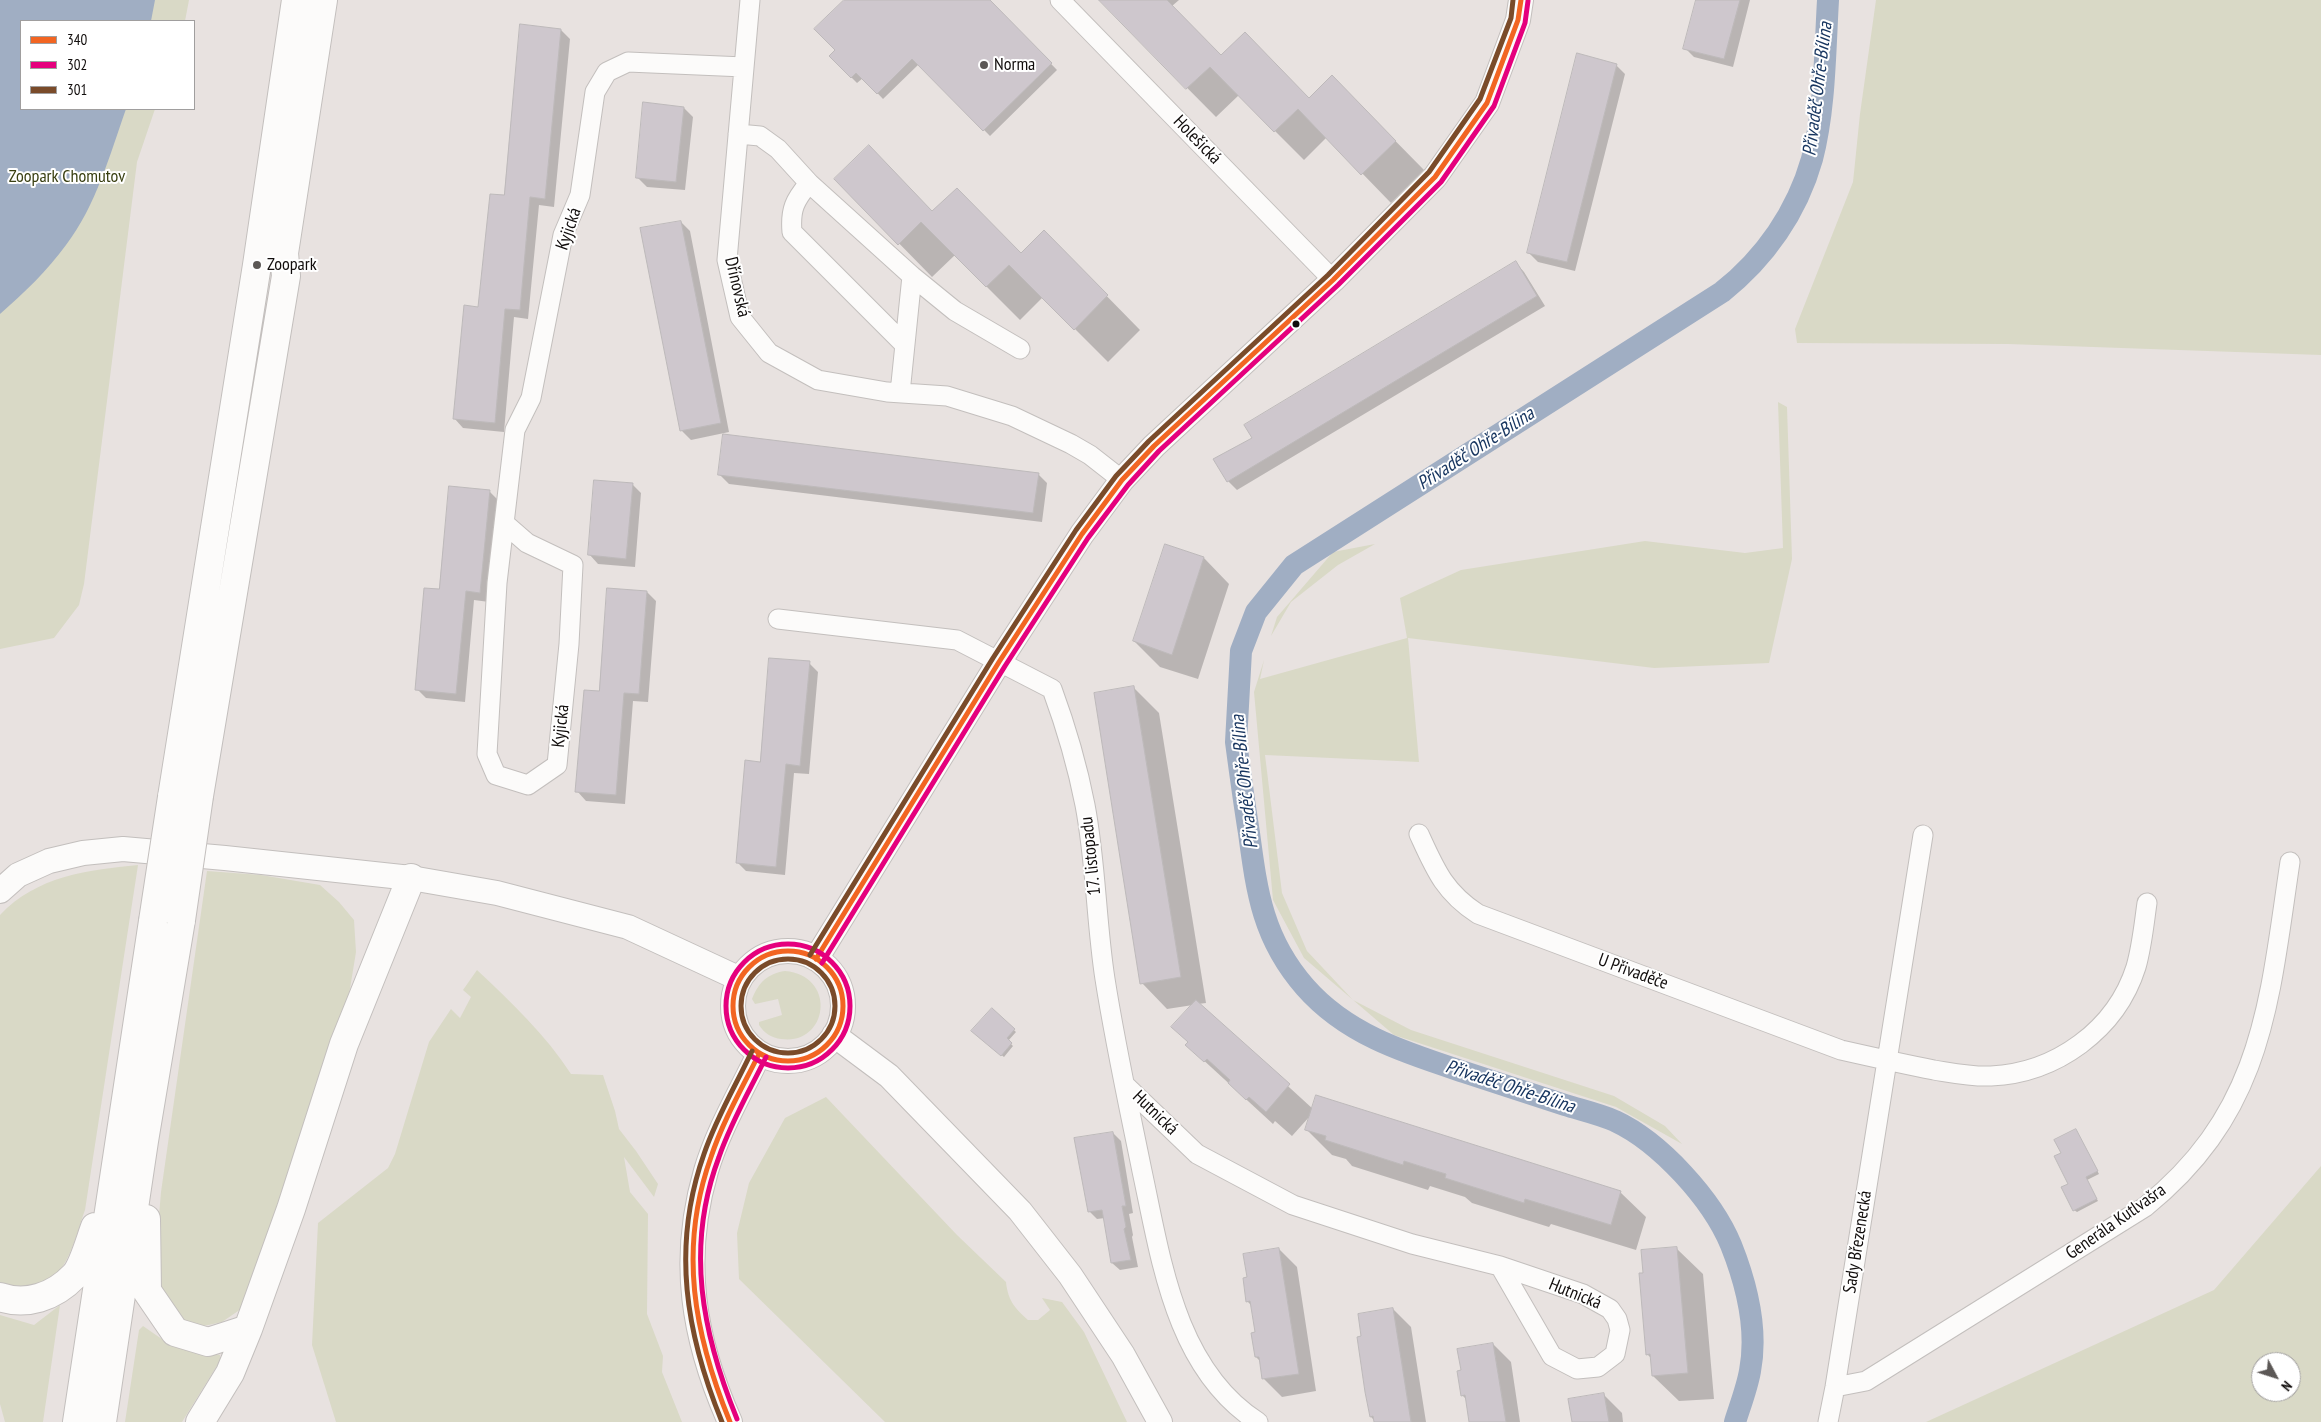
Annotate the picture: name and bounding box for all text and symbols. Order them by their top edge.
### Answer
legend [20,20,195,110]
water label: Přivaděč Ohře-Bílina [1798,21,1838,157]
text: 340 [67,30,87,49]
place label: Norma [994,54,1035,76]
text: 302 [67,55,87,74]
marker: Norma [978,59,990,71]
text: 301 [67,80,87,99]
street label: Holešická [1169,111,1225,169]
park label: Zoopark Chomutov [9,166,125,188]
street label: Kyjická [552,205,586,253]
place label: Zoopark [267,254,317,276]
street label: Dřínovská [720,255,754,319]
marker: Zoopark [251,259,263,271]
unlabelled marker [1291,319,1301,329]
water label: Přivaděč Ohře-Bílina [1413,403,1539,495]
street label: Kyjická [548,703,574,749]
water label: Přivaděč Ohře-Bílina [1227,714,1263,850]
street label: 17. listopadu [1076,816,1106,896]
street label: U Přivaděče [1595,949,1671,995]
water label: Přivaděč Ohře-Bílina [1443,1055,1577,1119]
street label: Hutnická [1128,1086,1182,1140]
street label: Generála Kutlvašra [2062,1180,2170,1264]
street label: Sady Březenecká [1839,1189,1877,1295]
street label: Hutnická [1546,1274,1604,1314]
north arrow [2251,1352,2301,1402]
text: N [2277,1377,2296,1395]

